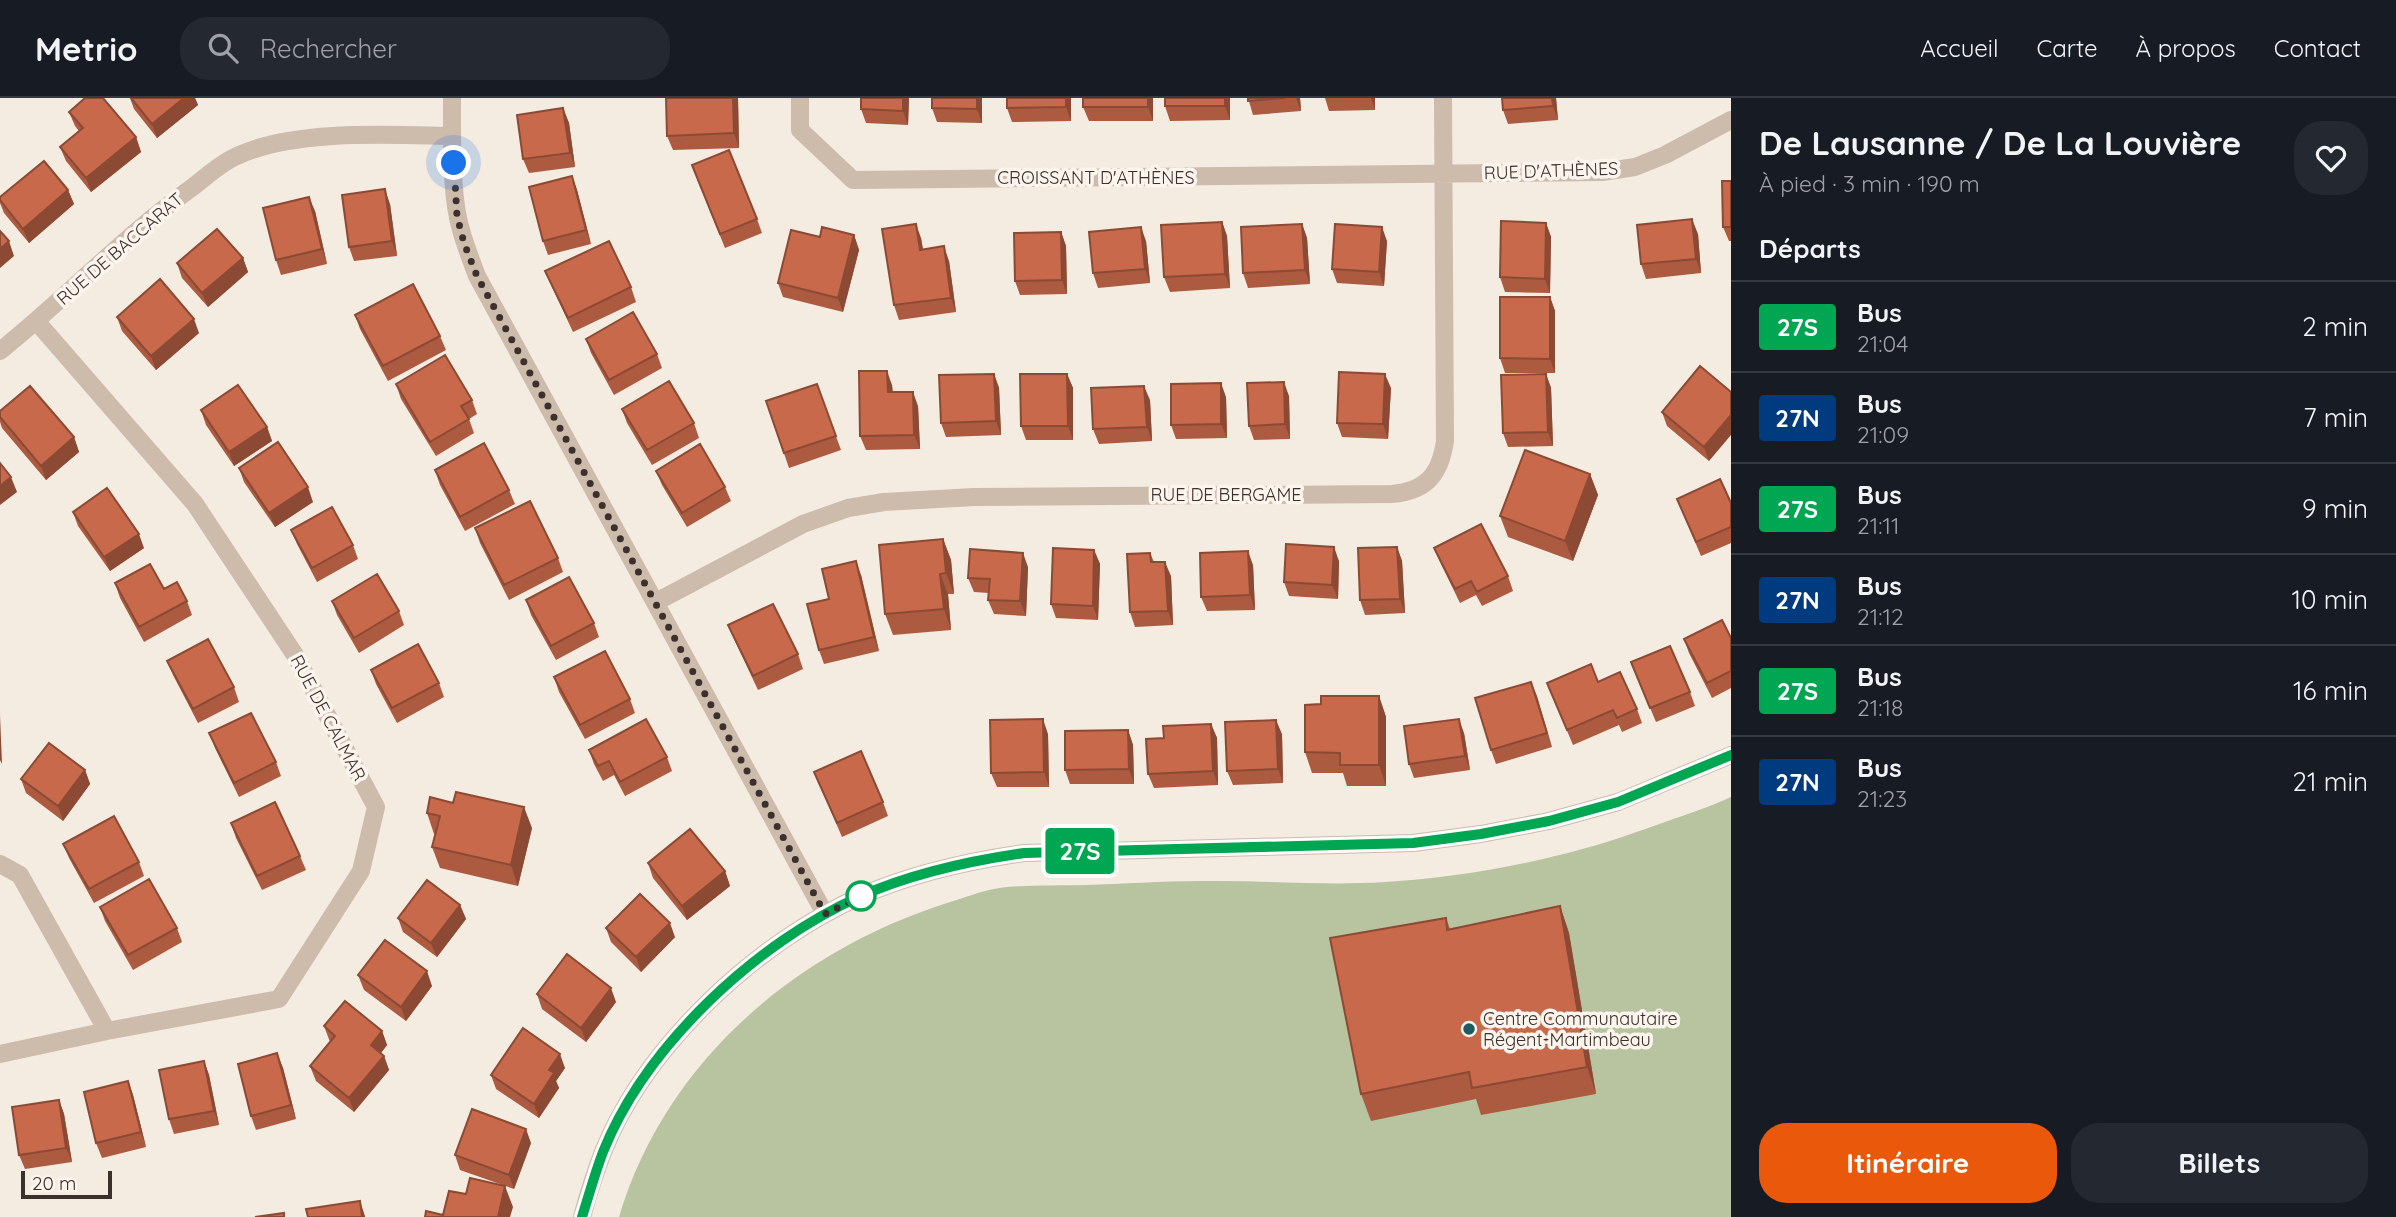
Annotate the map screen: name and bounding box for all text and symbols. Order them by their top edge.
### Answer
search box [180,17,670,80]
text: Metrio [35,28,138,69]
icon: search [204,29,242,67]
text: Rechercher [260,32,397,65]
text: Accueil [1920,33,1999,63]
text: Carte [2037,33,2098,63]
text: À propos [2136,33,2236,63]
text: Contact [2274,33,2361,63]
button: heart [2294,121,2368,195]
text: De Lausanne / De La Louvière [1759,122,2241,163]
your location [436,145,471,180]
street label: RUE D'ATHÈNES [1483,157,1619,184]
street label: CROISSANT D'ATHÈNES [997,166,1195,189]
text: À pied · 3 min · 190 m [1759,169,1980,198]
street label: RUE DE BACCARAT [52,187,188,310]
text: Départs [1759,232,1861,265]
text: Bus [1857,296,1902,329]
text: 2 min [2302,310,2368,343]
text: 27S [1777,312,1818,342]
text: 21:04 [1857,329,1908,358]
text: Bus [1857,387,1902,420]
text: 7 min [2303,401,2368,434]
text: 27N [1775,403,1820,433]
text: 21:09 [1857,420,1909,449]
text: Bus [1857,478,1902,511]
street label: RUE DE BERGAME [1150,483,1302,506]
text: 9 min [2302,492,2368,525]
text: 27S [1777,494,1818,524]
text: 21:11 [1857,511,1900,540]
text: Bus [1857,569,1902,602]
text: 10 min [2292,583,2368,616]
text: 27N [1775,585,1820,615]
text: 21:12 [1857,602,1904,631]
street label: RUE DE CALMAR [286,651,371,785]
text: Bus [1857,660,1902,693]
text: 16 min [2293,674,2368,707]
text: 27S [1777,676,1818,706]
text: 21:18 [1857,693,1903,722]
text: Bus [1857,751,1902,784]
text: 21 min [2293,765,2368,798]
text: 27N [1775,767,1820,797]
text: 21:23 [1857,784,1907,813]
line badge: 27S [1040,828,1120,874]
text: 27S [1059,836,1101,866]
unlabelled marker [846,881,876,911]
place label: Centre Communautaire Régent-Martimbeau [1483,1007,1678,1051]
marker: Centre Communautaire Régent-Martimbeau [1461,1021,1477,1037]
button: Itinéraire [1759,1123,2057,1203]
button: Billets [2071,1123,2368,1203]
scale bar [21,1168,112,1200]
text: 20 m [32,1171,76,1195]

